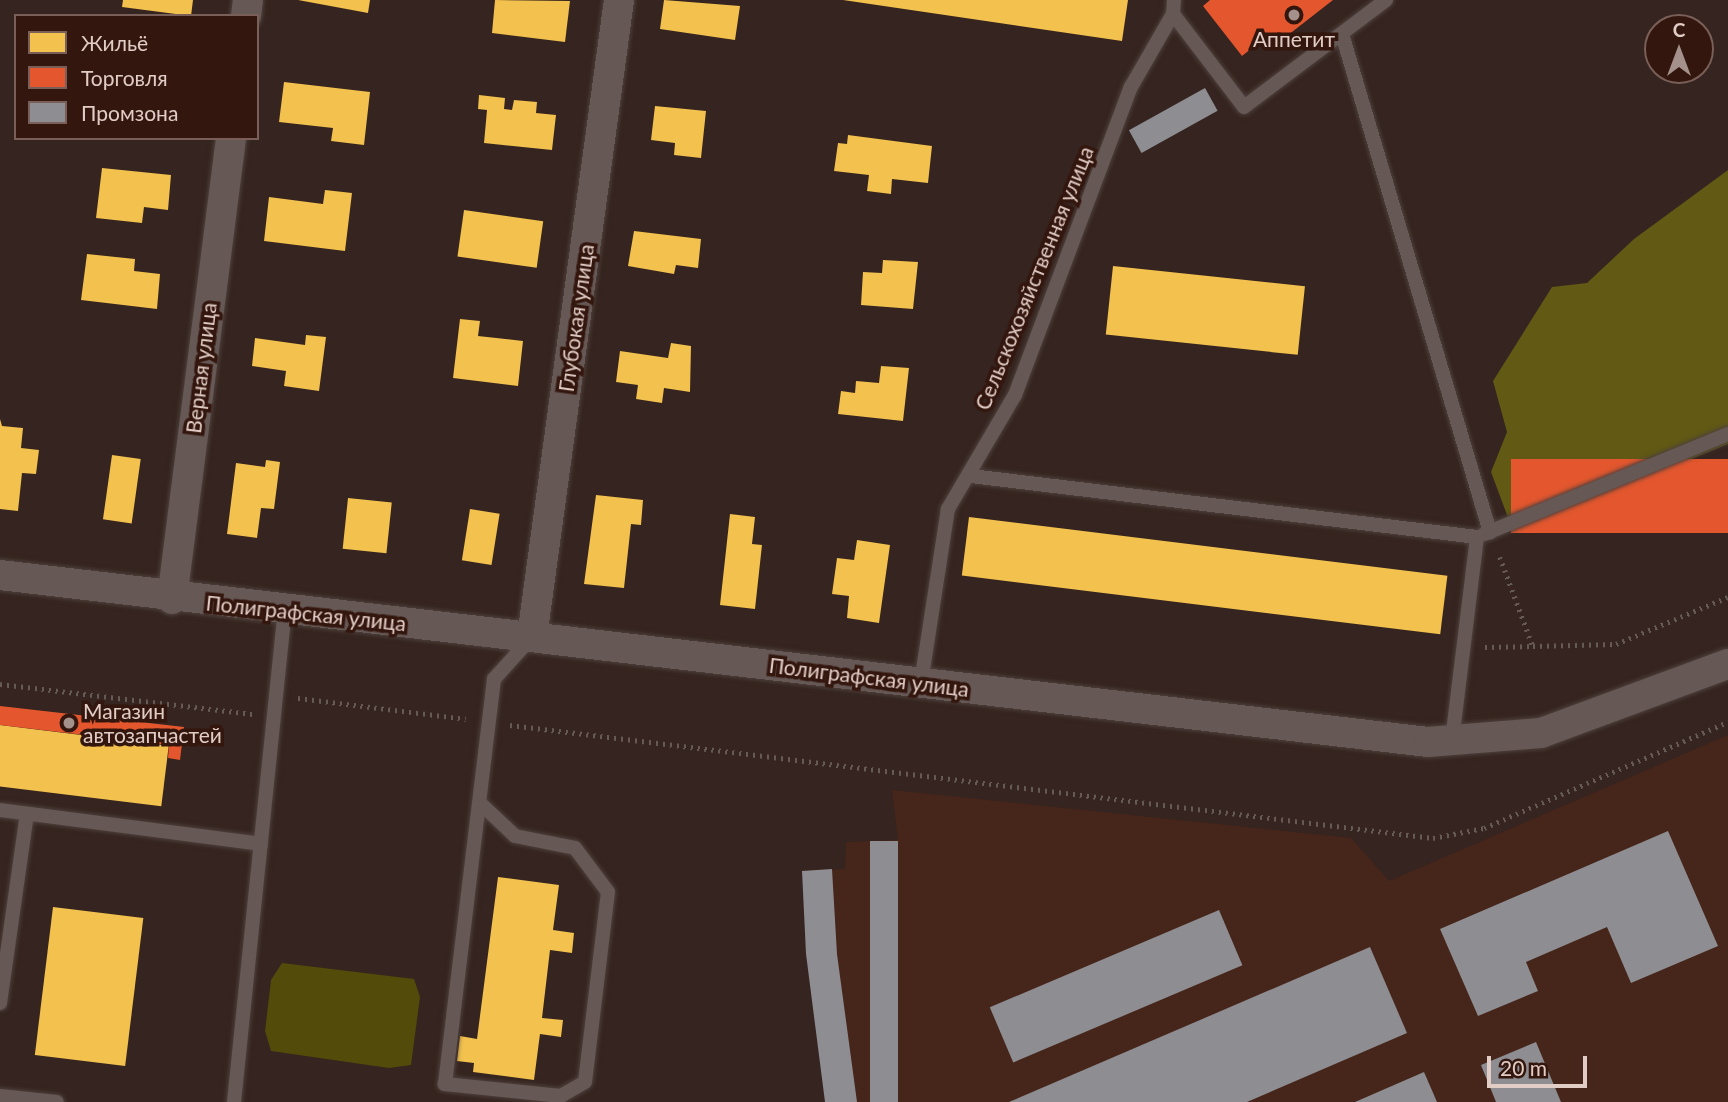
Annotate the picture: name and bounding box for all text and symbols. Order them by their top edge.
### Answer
marker: Аппетит [1286,7,1302,23]
legend [14,14,259,140]
north arrow [1644,14,1714,84]
text: С [1673,18,1685,41]
place label: Аппетит [1253,26,1335,52]
text: Жильё [81,30,148,55]
text: Торговля [81,65,168,90]
text: Промзона [81,100,178,125]
street label: Сельскохозяйственная улица [970,143,1098,413]
street label: Глубокая улица [553,243,599,393]
street label: Верная улица [180,301,222,435]
street label: Полиграфская улица [205,590,407,636]
street label: Полиграфская улица [768,652,970,702]
place label: Магазин автозапчастей [83,698,222,748]
marker: Магазин автозапчастей [61,715,77,731]
scale bar [1490,1042,1590,1086]
text: 20 m [1500,1055,1547,1080]

